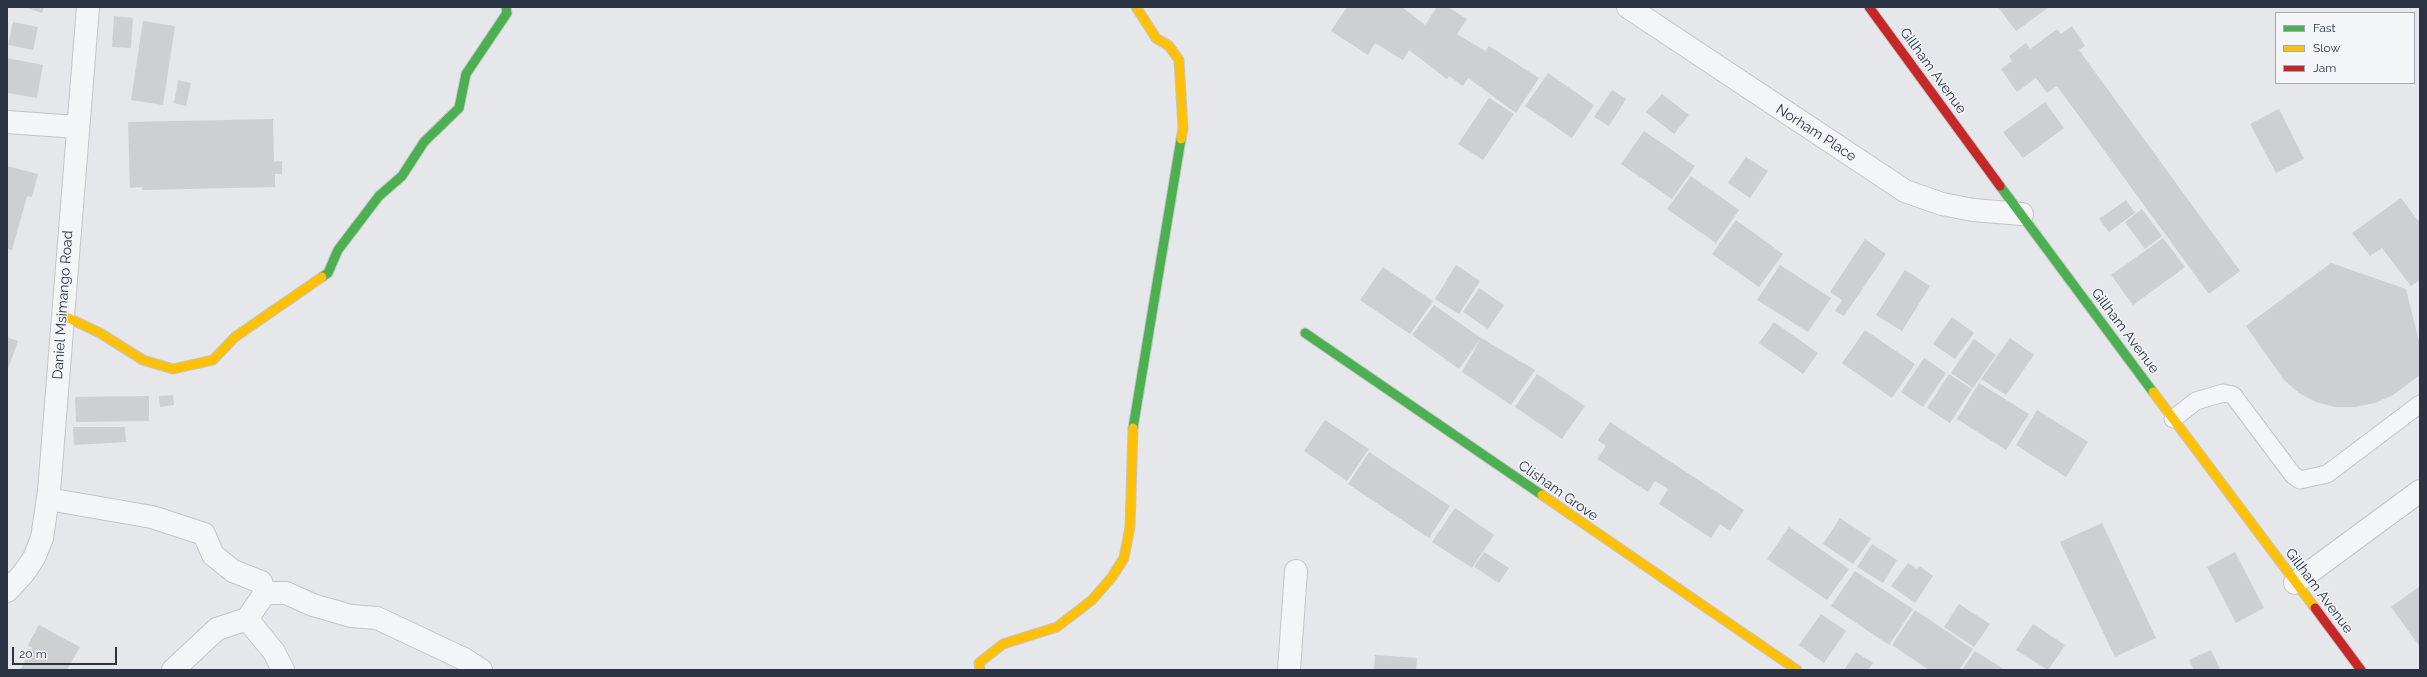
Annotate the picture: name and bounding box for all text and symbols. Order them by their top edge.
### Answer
legend [2275,12,2415,84]
text: Fast [2313,21,2336,35]
street label: Gillham Avenue [1896,25,1970,117]
text: Slow [2313,41,2340,55]
text: Jam [2313,61,2336,75]
street label: Norham Place [1773,101,1859,165]
street label: Daniel Msimango Road [49,230,77,380]
street label: Gillham Avenue [2088,285,2162,377]
street label: Clisham Grove [1515,457,1601,525]
street label: Gillham Avenue [2282,545,2356,637]
scale bar [14,639,119,665]
text: 20 m [19,647,47,661]

